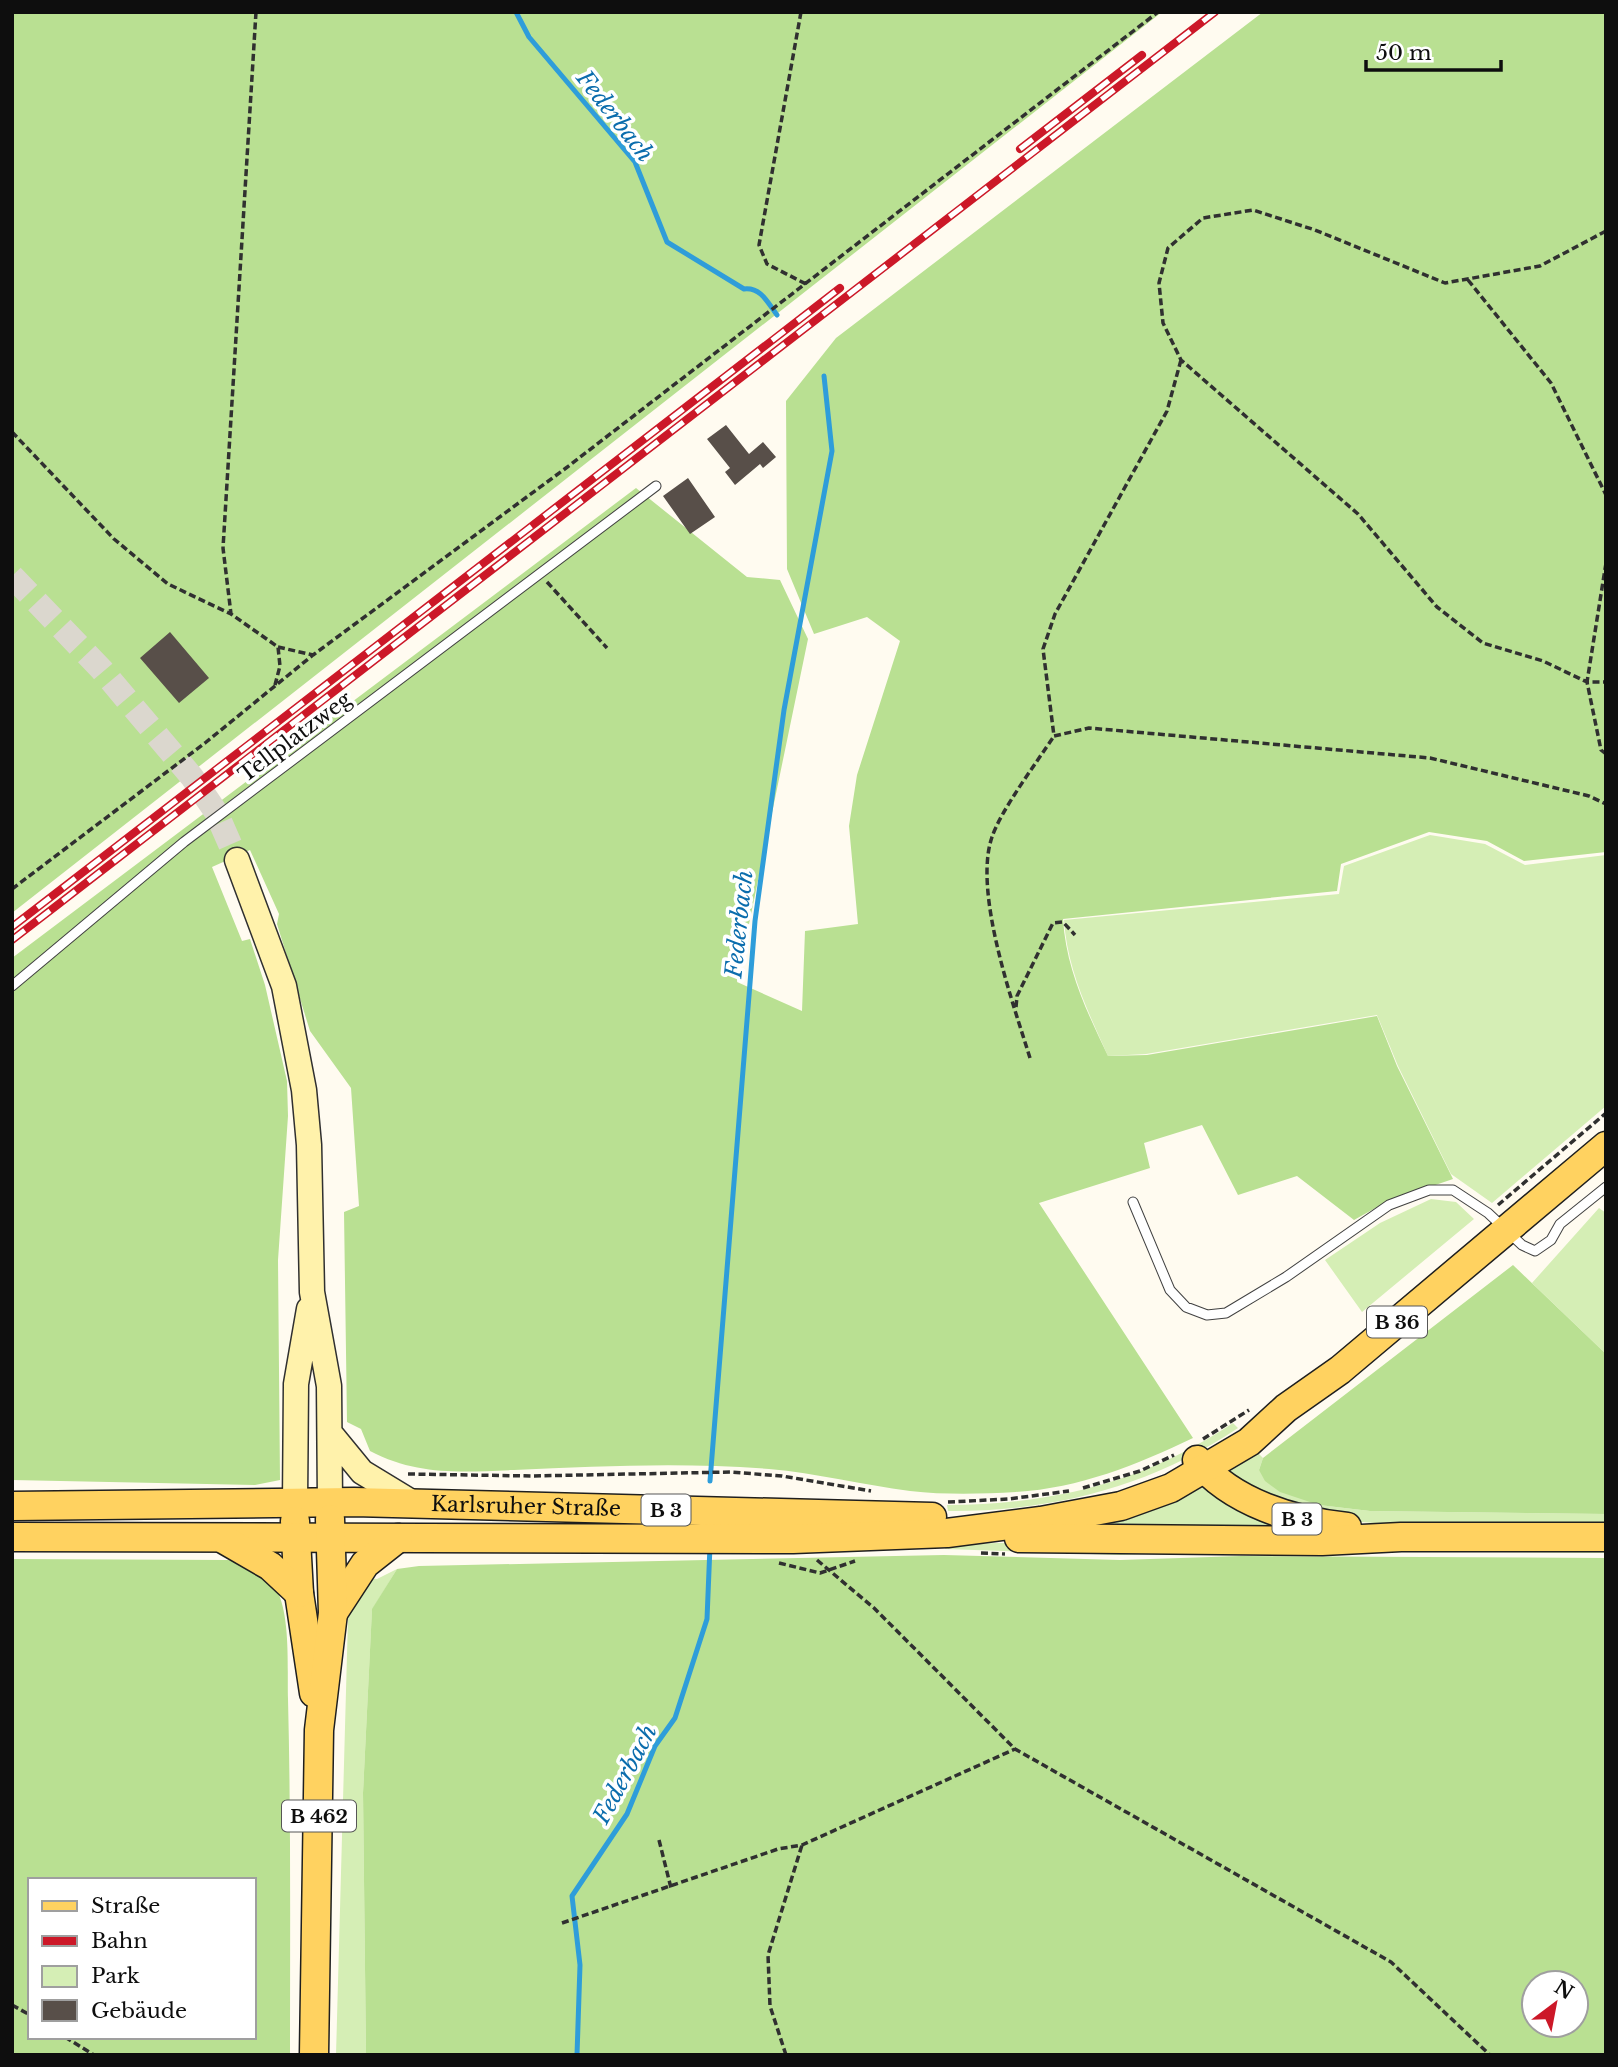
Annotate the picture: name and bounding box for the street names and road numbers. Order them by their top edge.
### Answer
street label: Tellplatzweg [233,686,357,788]
road number: B 36 [1367,1306,1427,1338]
street label: Karlsruher Straße [431,1491,621,1522]
road number: B 3 [642,1494,690,1526]
road number: B 3 [1272,1504,1322,1534]
road number: B 462 [282,1800,356,1832]

